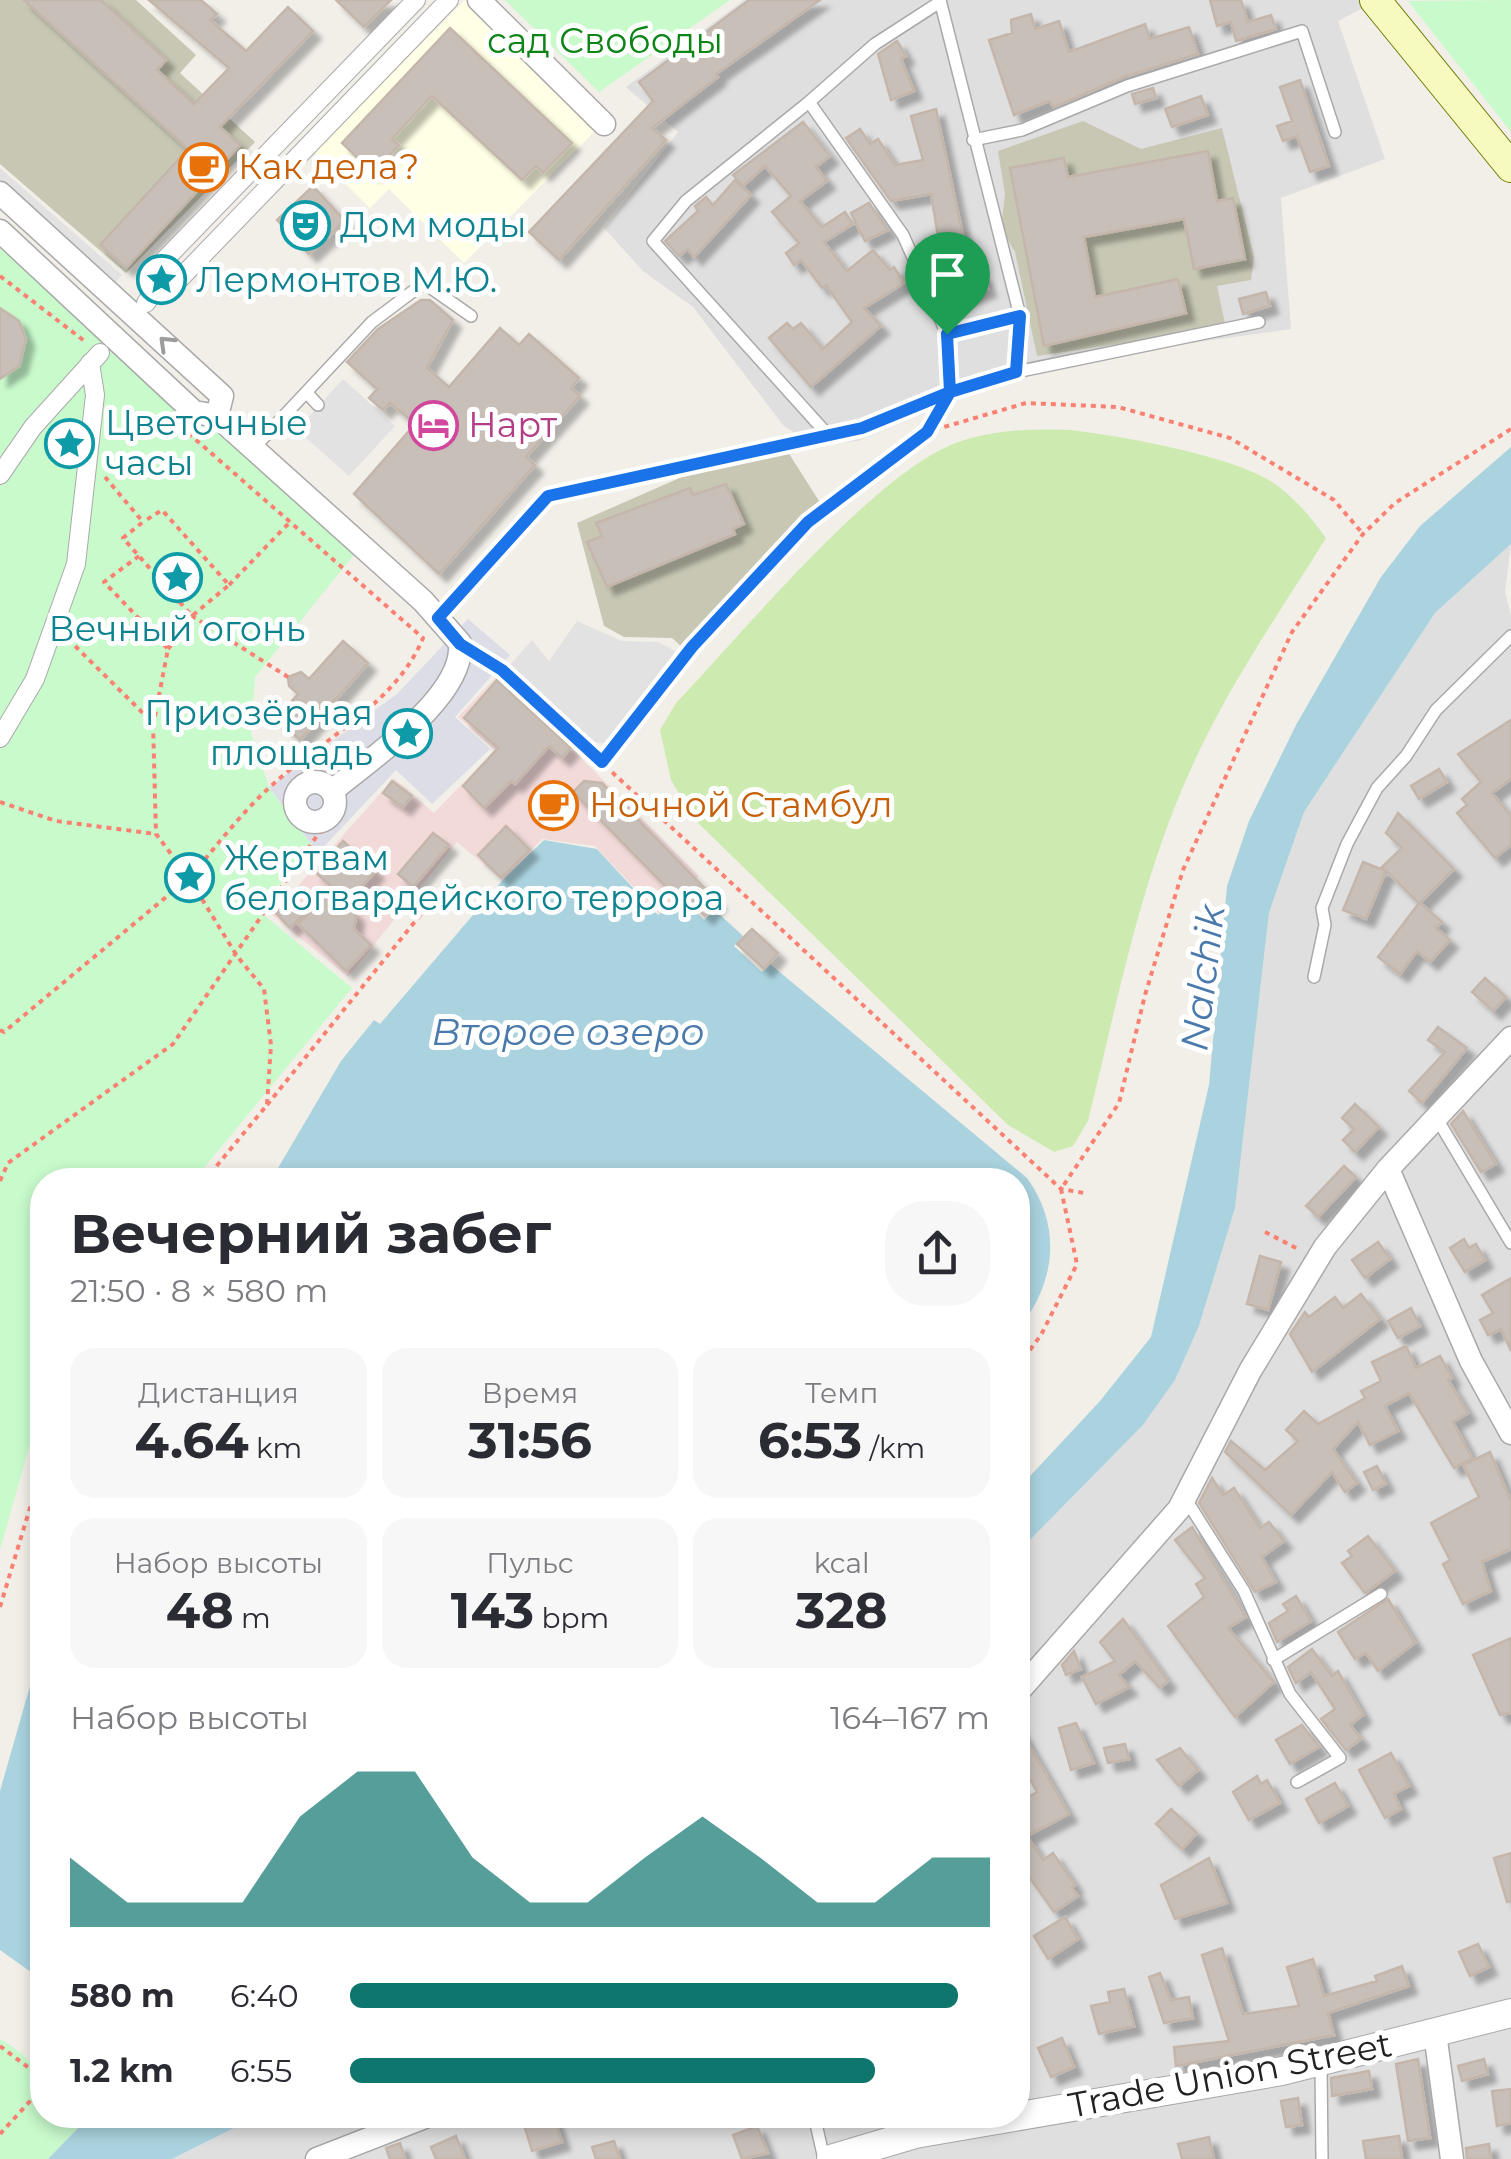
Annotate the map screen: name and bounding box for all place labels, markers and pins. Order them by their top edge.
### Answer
cafe icon: Как дела? [177,141,229,193]
place label: Как дела? [238,145,419,188]
theatre icon: Дом моды [279,199,331,251]
place label: Дом моды [340,203,526,246]
pin [905,232,990,335]
place icon: Лермонтов М.Ю. [135,254,187,306]
place label: Лермонтов М.Ю. [196,258,497,301]
hotel icon: Нарт [407,399,459,451]
place label: Цветочные часы [105,401,308,484]
place label: Нарт [468,403,557,446]
place icon: Цветочные часы [44,417,96,469]
place icon: Вечный огонь [151,551,203,603]
place label: Вечный огонь [49,607,305,650]
place label: Приозёрная площадь [144,691,373,774]
place icon: Приозёрная площадь [382,707,434,759]
cafe icon: Ночной Стамбул [528,779,580,831]
place label: Ночной Стамбул [589,783,893,826]
place label: Жертвам белогвардейского террора [224,836,724,919]
place icon: Жертвам белогвардейского террора [163,852,215,904]

